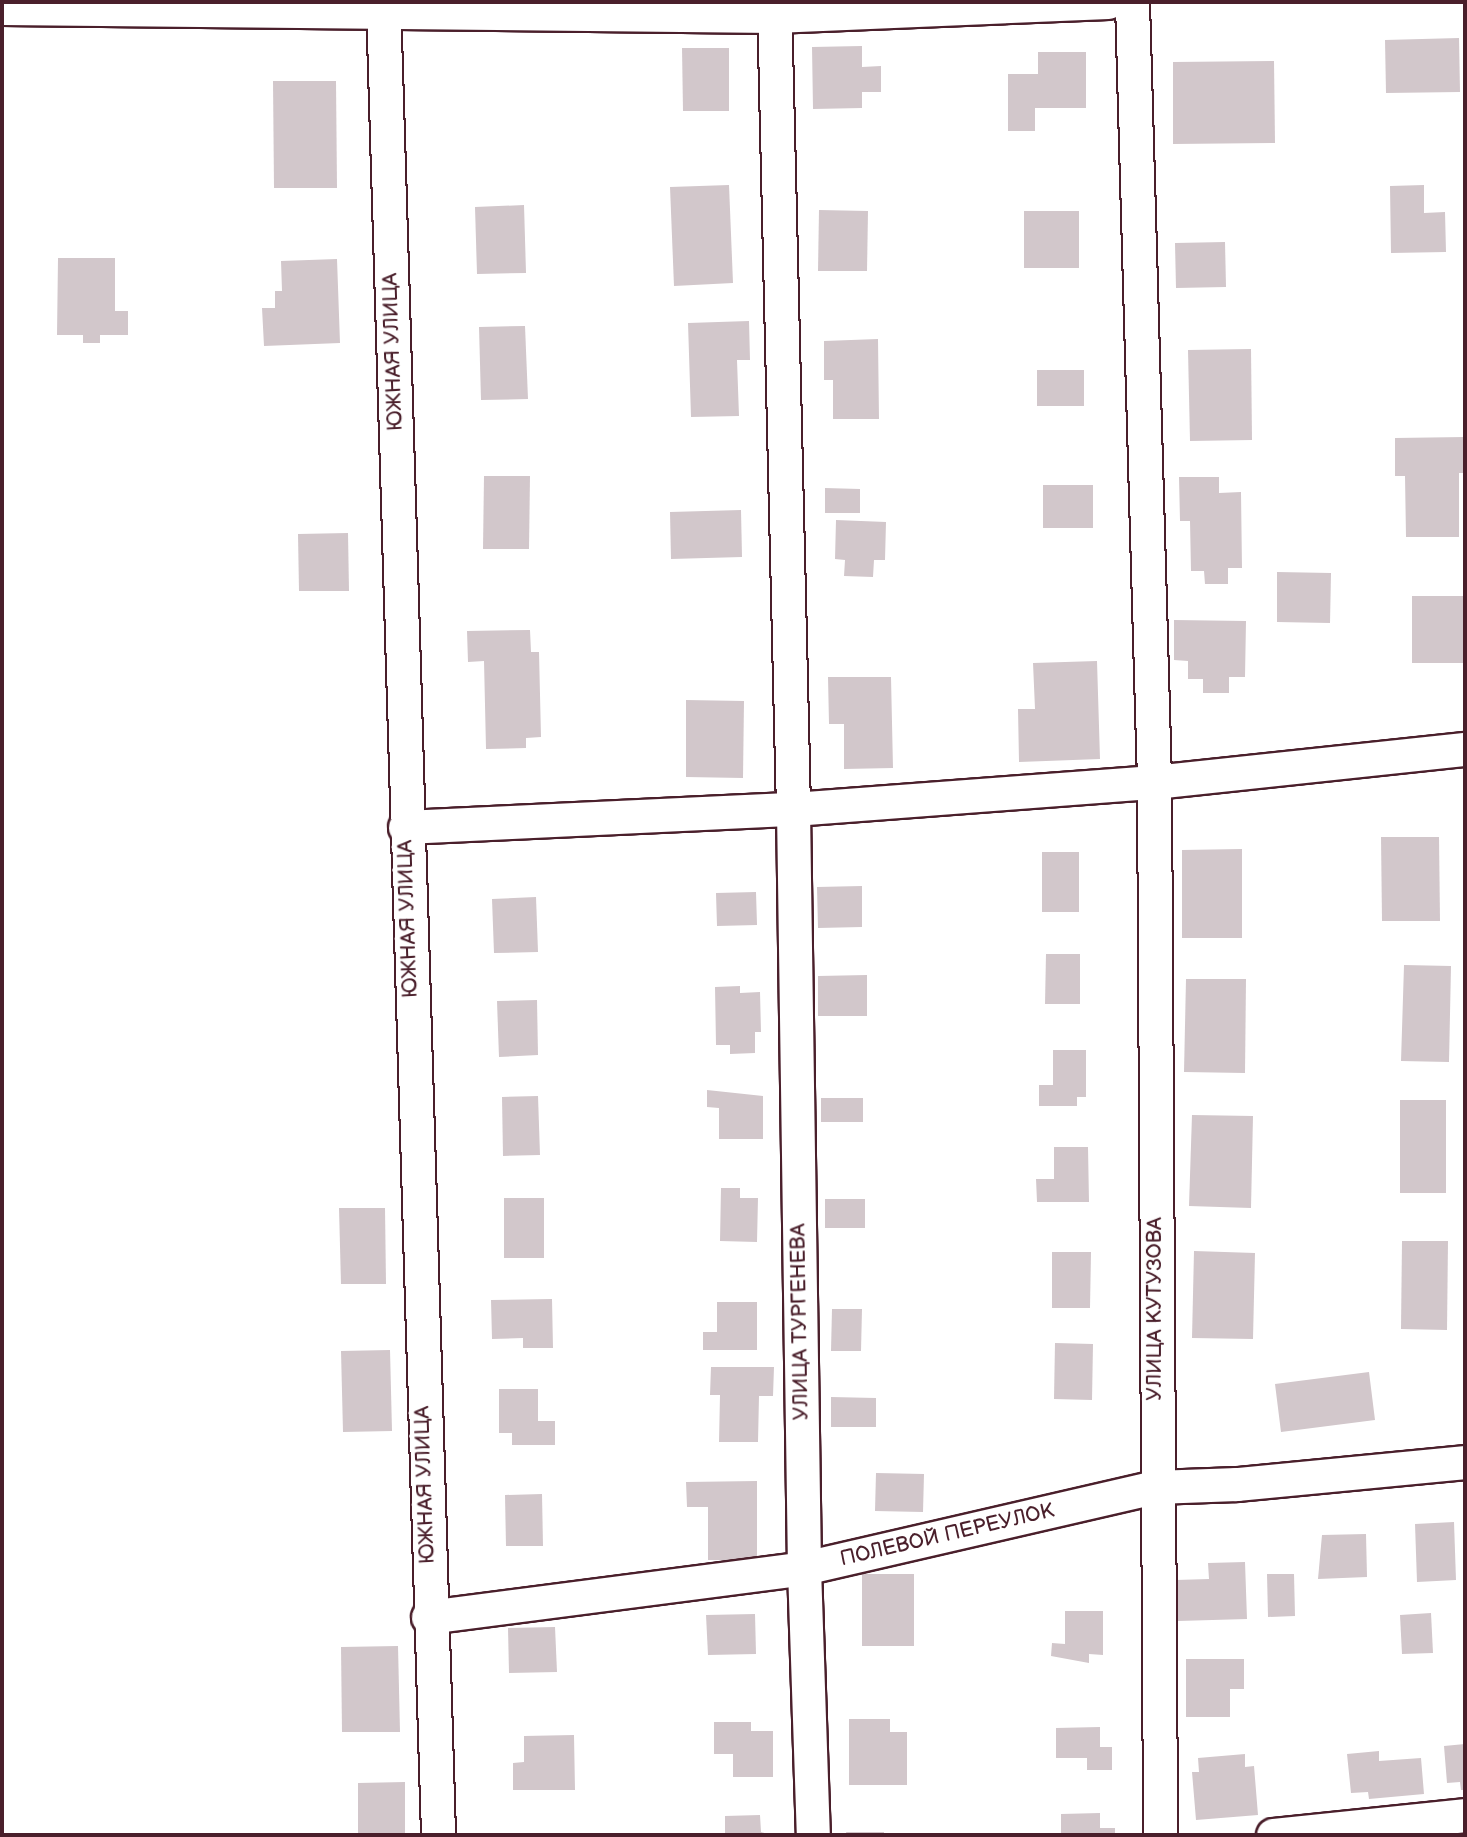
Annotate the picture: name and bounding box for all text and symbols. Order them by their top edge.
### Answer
street label: ЮЖНАЯ УЛИЦА [378,273,408,431]
street label: ЮЖНАЯ УЛИЦА [393,840,423,998]
street label: УЛИЦА КУТУЗОВА [1142,1217,1168,1401]
street label: УЛИЦА ТУРГЕНЕВА [786,1223,814,1421]
street label: ЮЖНАЯ УЛИЦА [410,1406,440,1564]
street label: ПОЛЕВОЙ ПЕРЕУЛОК [837,1498,1057,1572]

